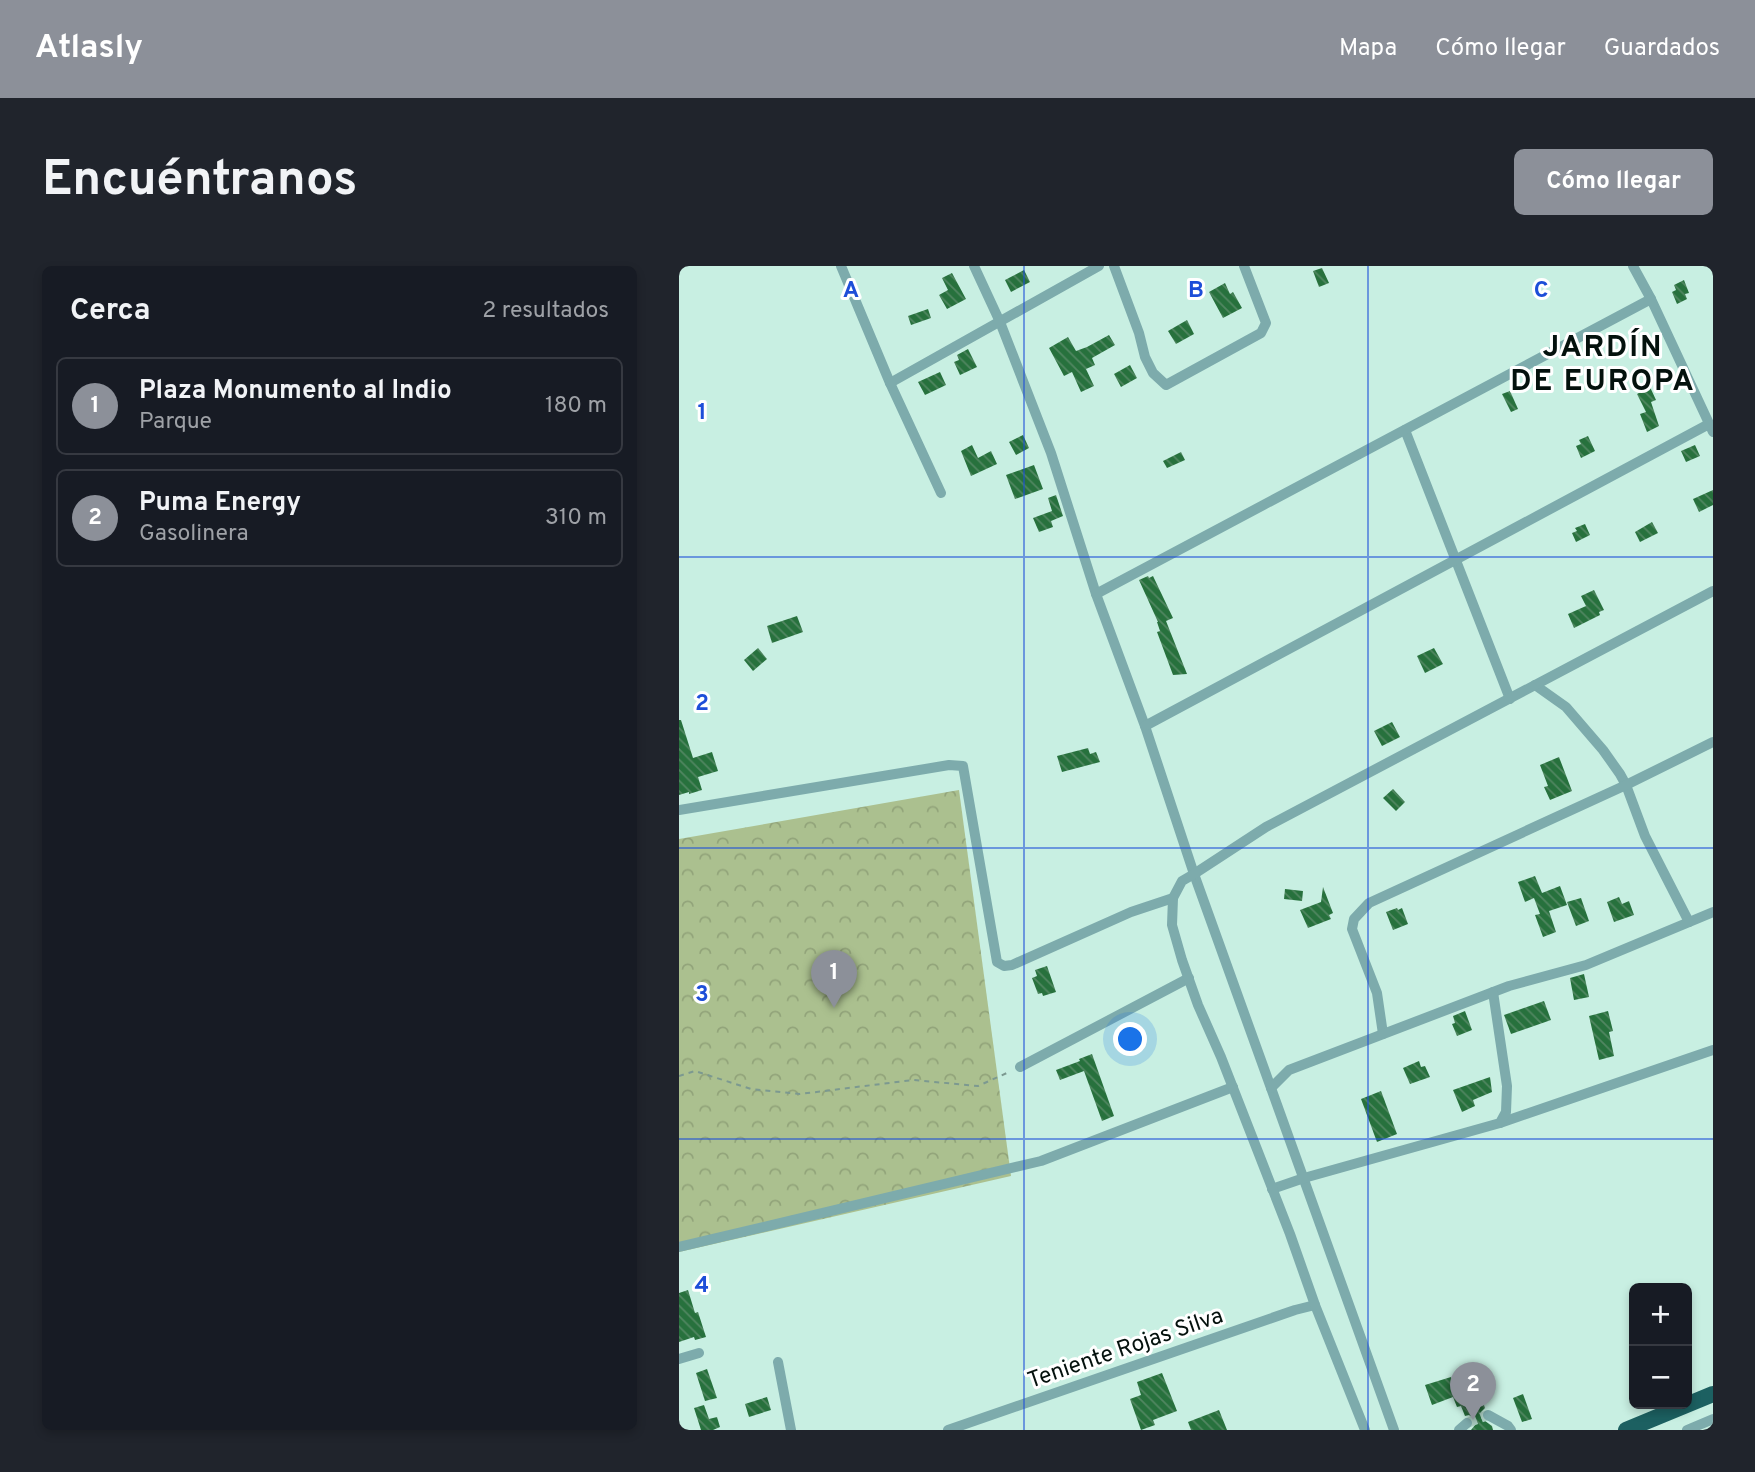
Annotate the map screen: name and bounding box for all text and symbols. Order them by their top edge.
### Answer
text: Atlasly [35,28,143,70]
text: Mapa [1339,34,1397,64]
text: Cómo llegar [1435,34,1566,64]
text: Guardados [1604,34,1720,64]
button: Cómo llegar [1514,149,1713,215]
text: Encuéntranos [42,151,357,213]
text: A [843,277,859,306]
text: B [1188,277,1204,306]
text: C [1534,277,1548,306]
text: Cerca [70,293,150,330]
text: 2 resultados [482,297,609,326]
district label: JARDÍN DE EUROPA [1510,328,1696,401]
text: Plaza Monumento al Indio [139,375,452,408]
text: 1 [90,392,100,421]
text: 180 m [545,392,607,421]
text: 1 [697,399,707,428]
text: Parque [139,408,212,437]
text: Puma Energy [139,487,301,520]
text: 2 [88,504,102,533]
text: 310 m [545,504,607,533]
text: Gasolinera [139,520,249,549]
text: 2 [695,690,709,719]
pin: 1 [811,950,857,1008]
text: 3 [695,981,709,1010]
your location [1113,1022,1147,1056]
text: 4 [695,1272,709,1301]
map controls [1629,1283,1692,1409]
button: + [1629,1283,1692,1346]
street label: Teniente Rojas Silva [1024,1302,1227,1396]
button: − [1629,1346,1692,1409]
pin: 2 [1450,1362,1496,1420]

